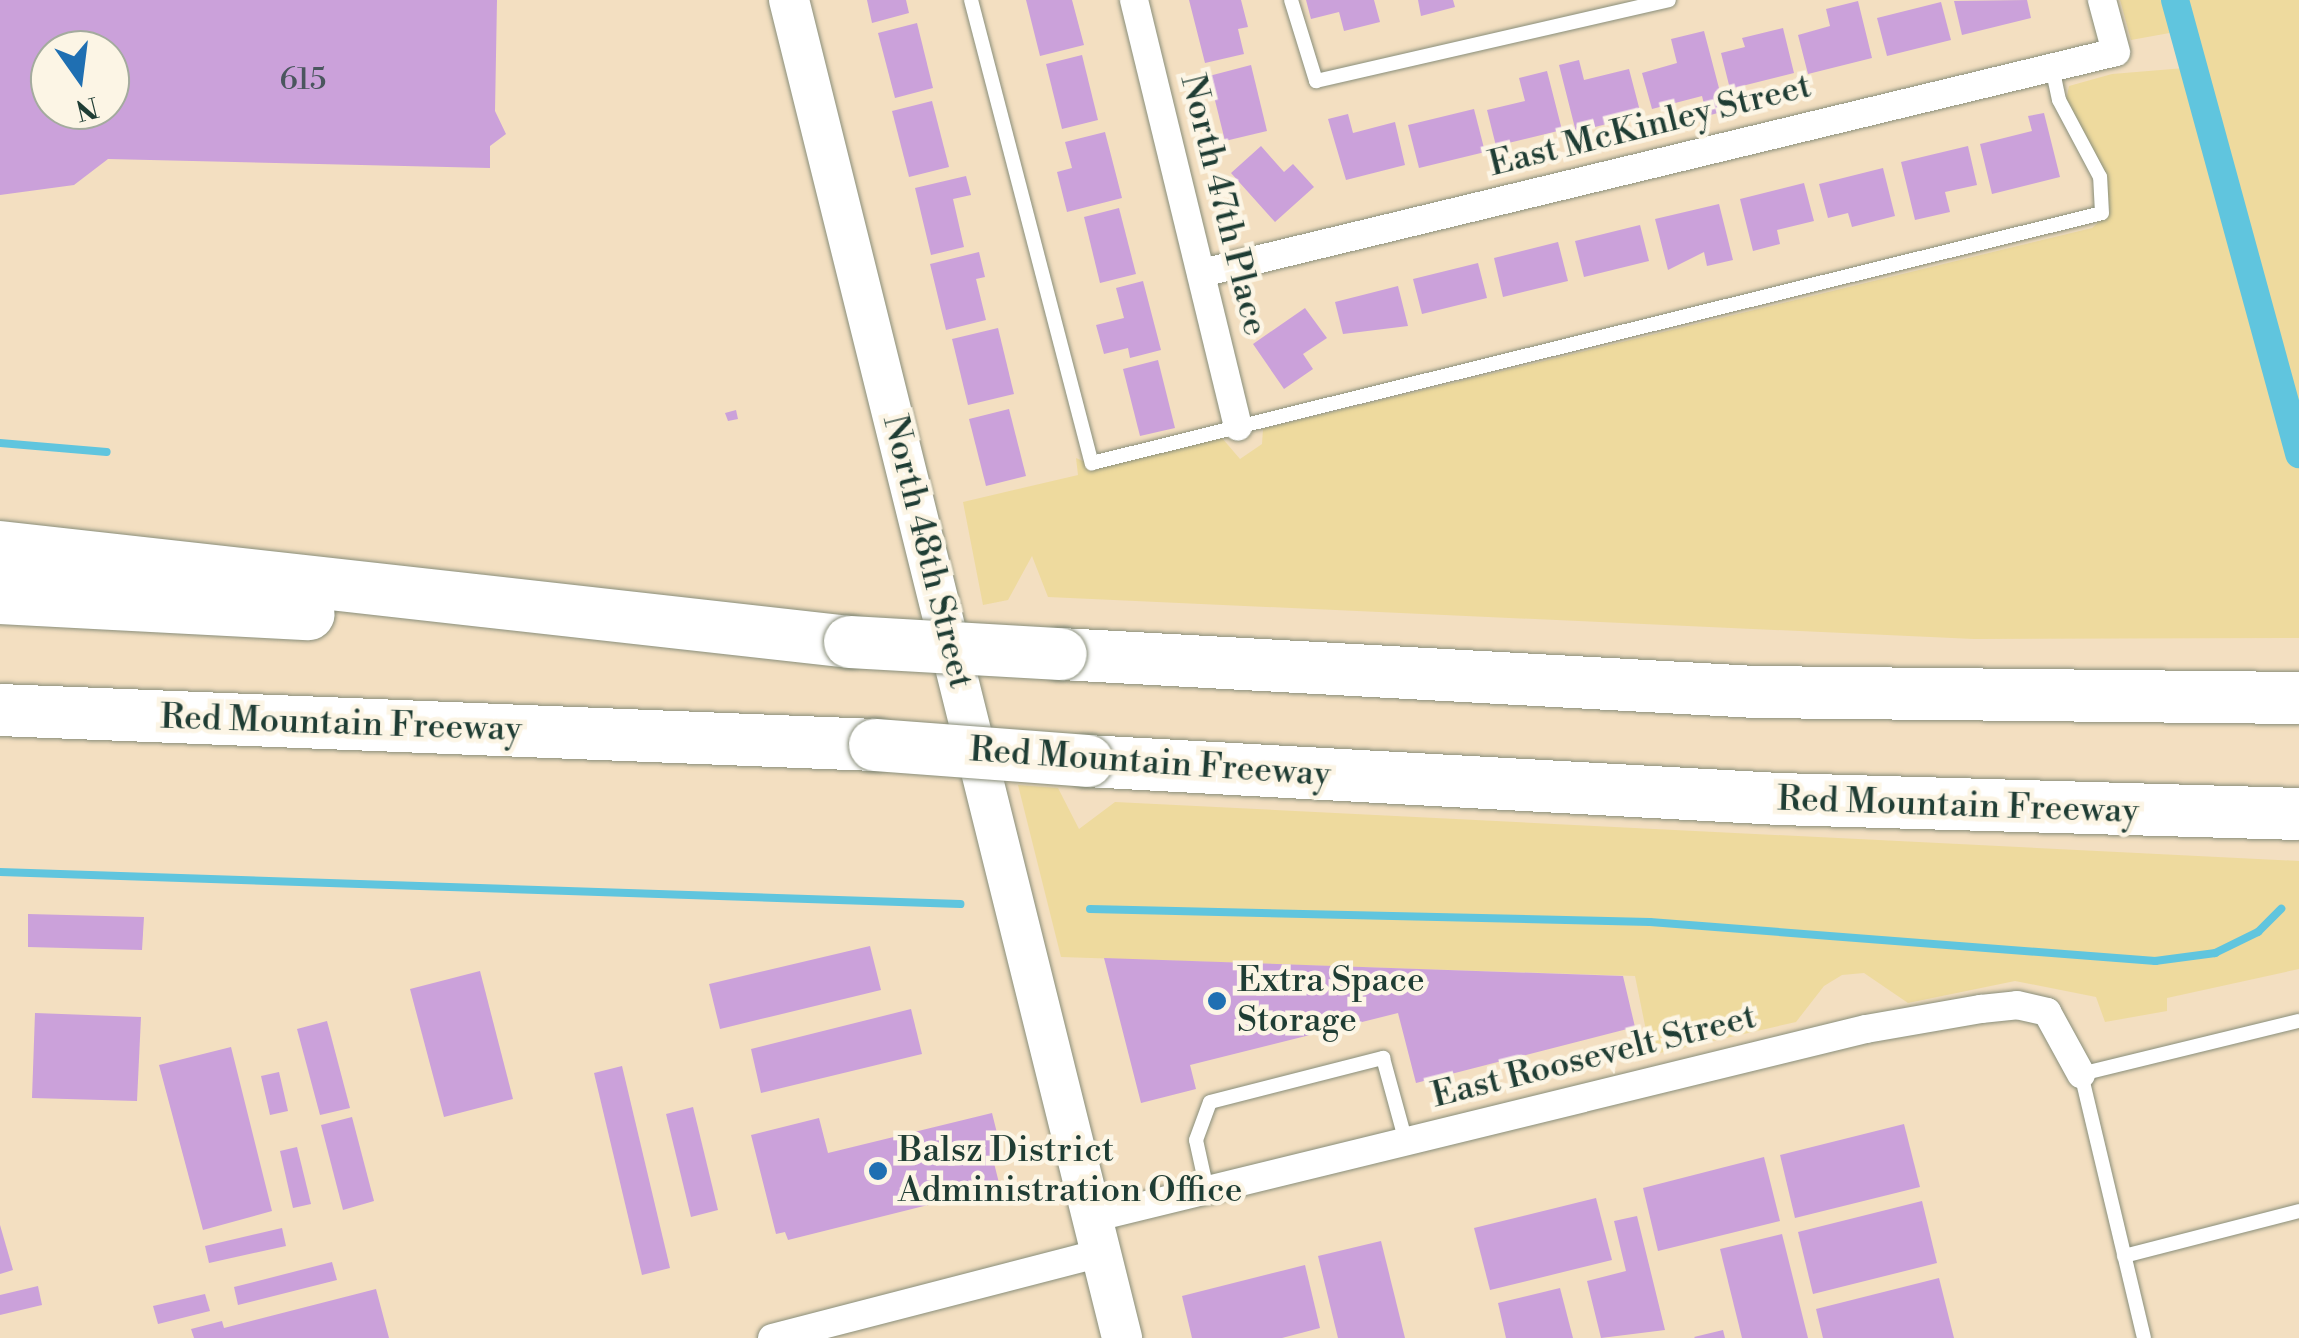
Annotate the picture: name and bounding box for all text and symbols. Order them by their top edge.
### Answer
north arrow [30,30,130,130]
house number: 615 [280,62,326,98]
street label: East McKinley Street [1484,66,1816,186]
street label: North 47th Place [1170,70,1276,340]
text: N [72,88,102,127]
street label: North 48th Street [873,411,981,693]
street label: Red Mountain Freeway [159,697,523,751]
street label: Red Mountain Freeway [968,729,1332,797]
street label: Red Mountain Freeway [1776,779,2140,833]
place label: Extra Space Storage [1237,960,1425,1042]
marker: Extra Space Storage [1206,990,1228,1012]
street label: East Roosevelt Street [1427,996,1761,1118]
place label: Balsz District Administration Office [898,1130,1242,1212]
marker: Balsz District Administration Office [867,1160,889,1182]

